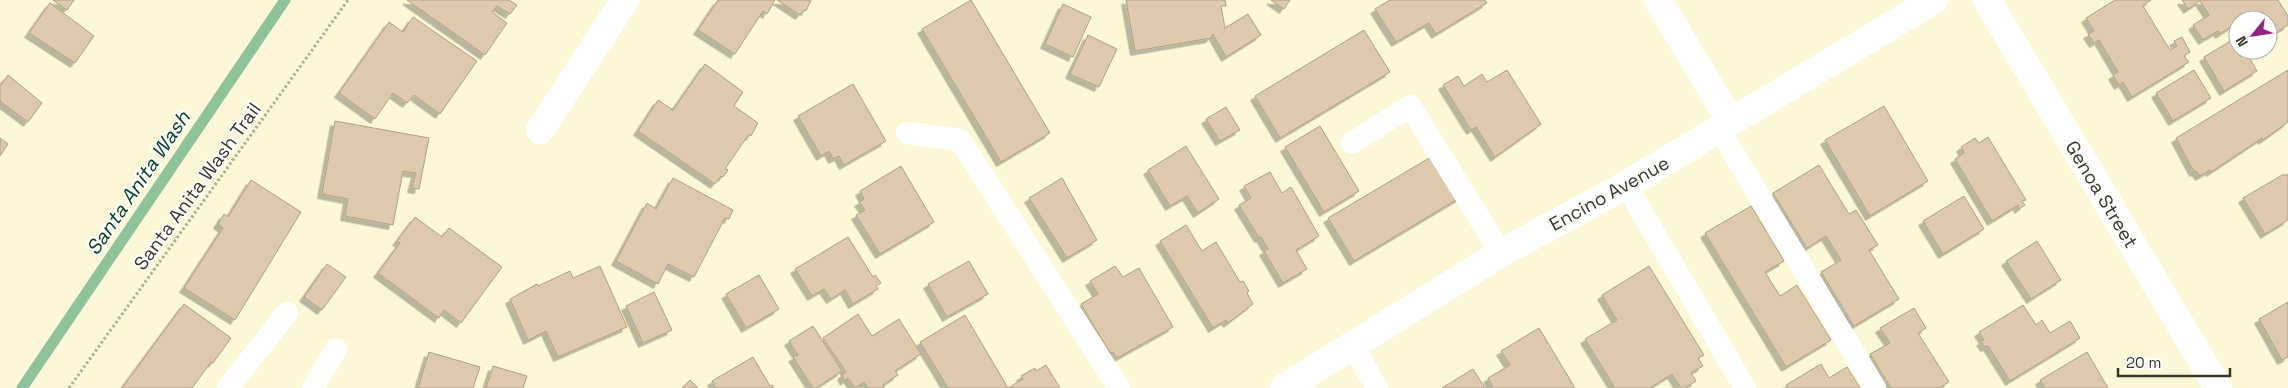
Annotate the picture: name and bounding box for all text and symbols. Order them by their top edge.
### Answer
north arrow [2228,10,2278,60]
text: N [2232,33,2252,50]
street label: Santa Anita Wash Trail [128,98,267,275]
water label: Santa Anita Wash [80,105,196,260]
street label: Genoa Street [2060,136,2143,253]
street label: Encino Avenue [1545,150,1674,237]
scale bar [2118,346,2230,378]
text: 20 m [2126,353,2161,372]

